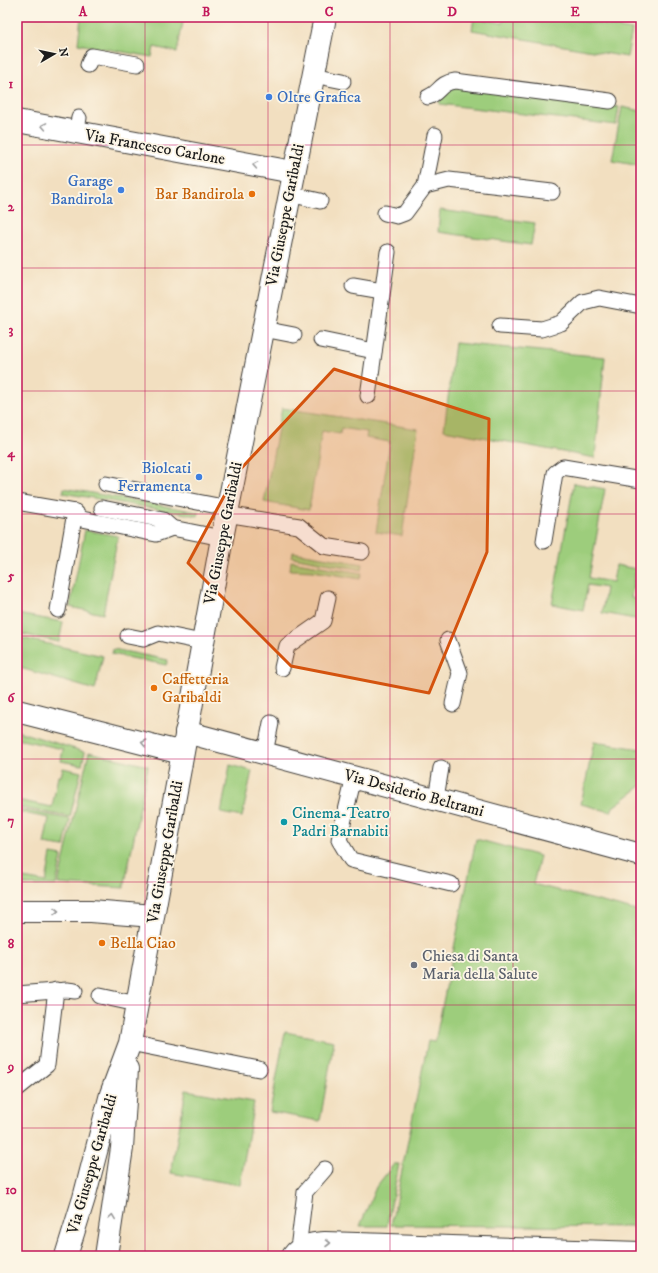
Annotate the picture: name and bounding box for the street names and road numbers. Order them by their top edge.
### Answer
street label: Via Francesco Carlone [82,125,227,169]
street label: Via Giuseppe Garibaldi [261,142,309,289]
street label: Via Giuseppe Garibaldi [199,460,247,607]
street label: Via Desiderio Beltrami [341,764,486,821]
street label: Via Giuseppe Garibaldi [142,779,187,926]
street label: Via Giuseppe Garibaldi [62,1092,122,1237]

